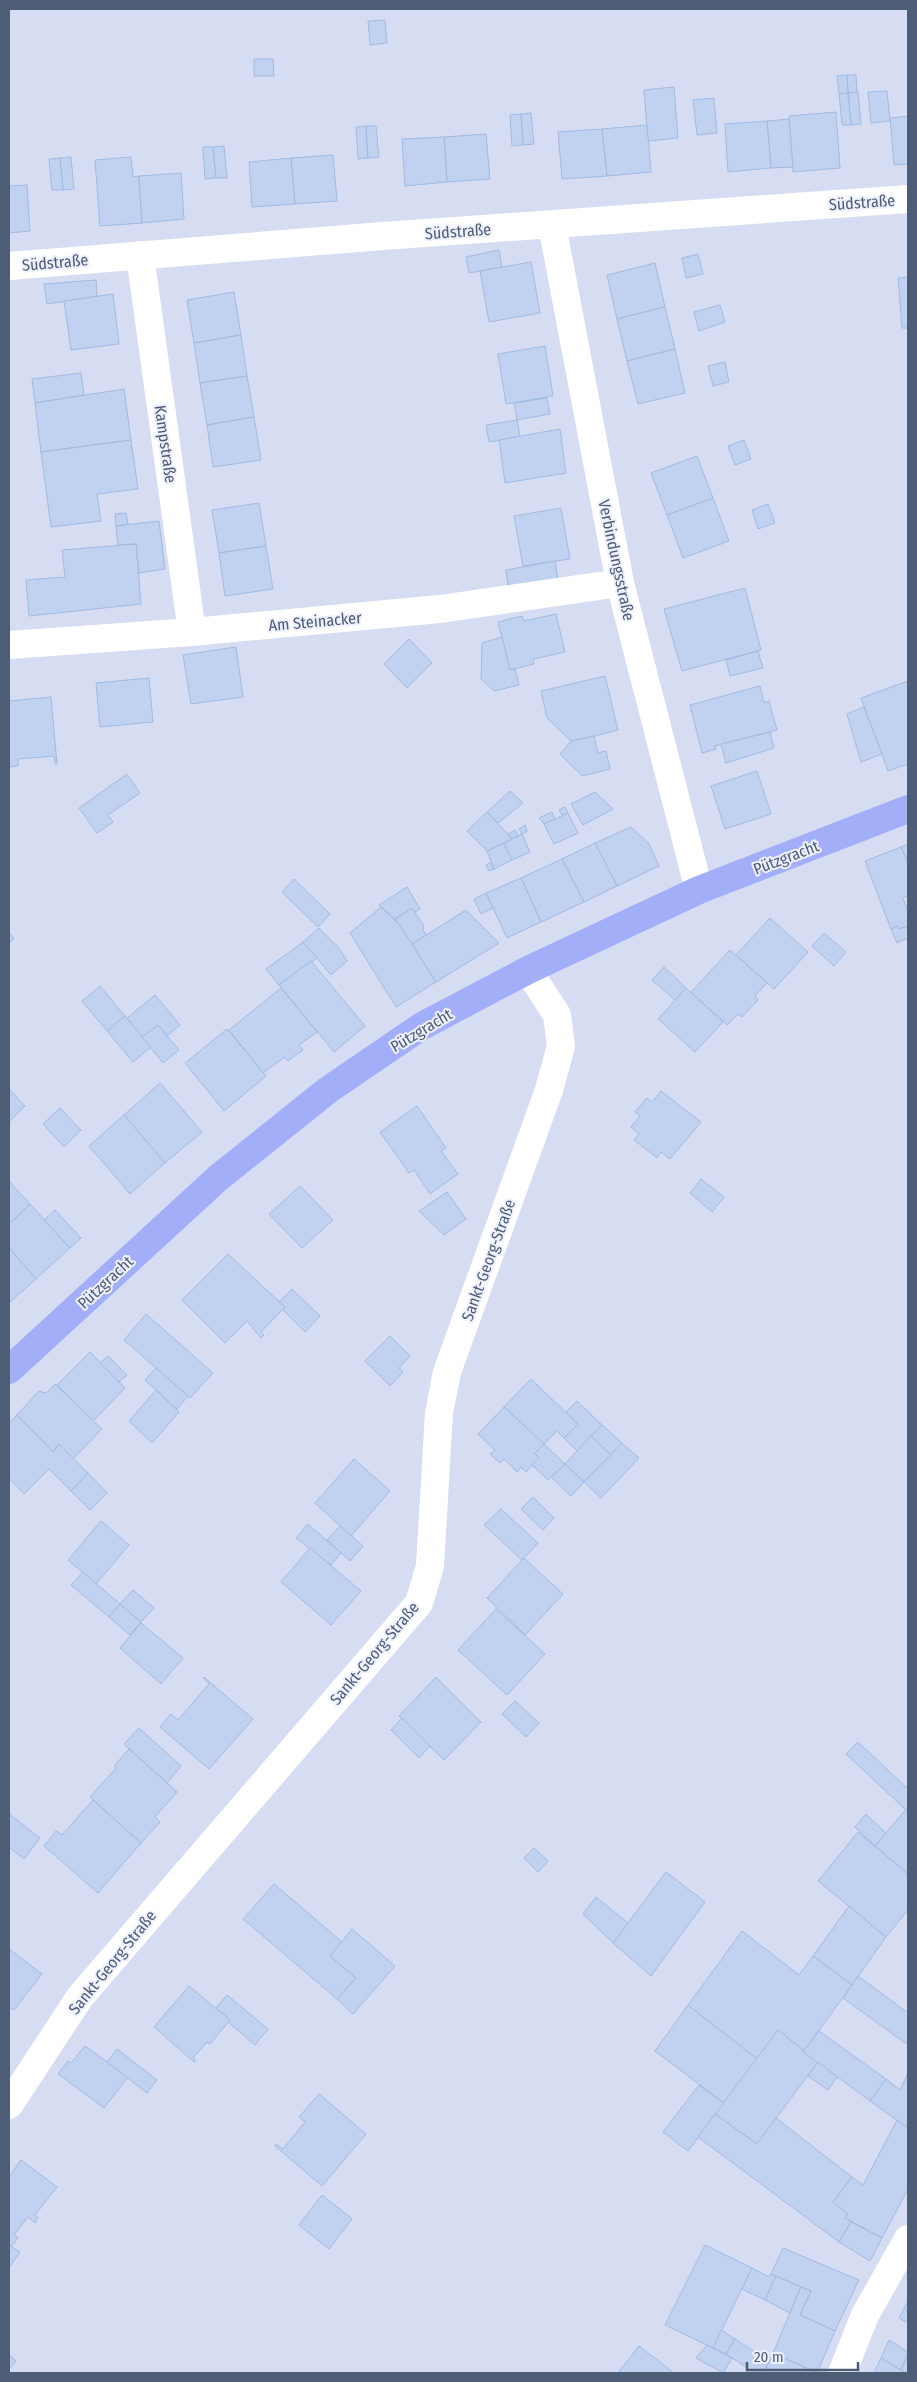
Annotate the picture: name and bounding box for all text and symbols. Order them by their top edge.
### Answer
street label: Südstraße [828,191,896,214]
street label: Südstraße [424,220,492,243]
street label: Südstraße [21,250,89,275]
street label: Kampstraße [151,404,180,484]
street label: Verbindungsstraße [594,498,639,622]
street label: Am Steinacker [268,608,363,635]
street label: Pützgracht [751,836,822,879]
street label: Pützgracht [387,1004,456,1056]
street label: Sankt-Georg-Straße [458,1197,519,1324]
street label: Pützgracht [74,1251,138,1313]
street label: Sankt-Georg-Straße [326,1598,423,1709]
street label: Sankt-Georg-Straße [65,1906,160,2018]
scale bar [747,2340,858,2372]
text: 20 m [754,2348,784,2366]

